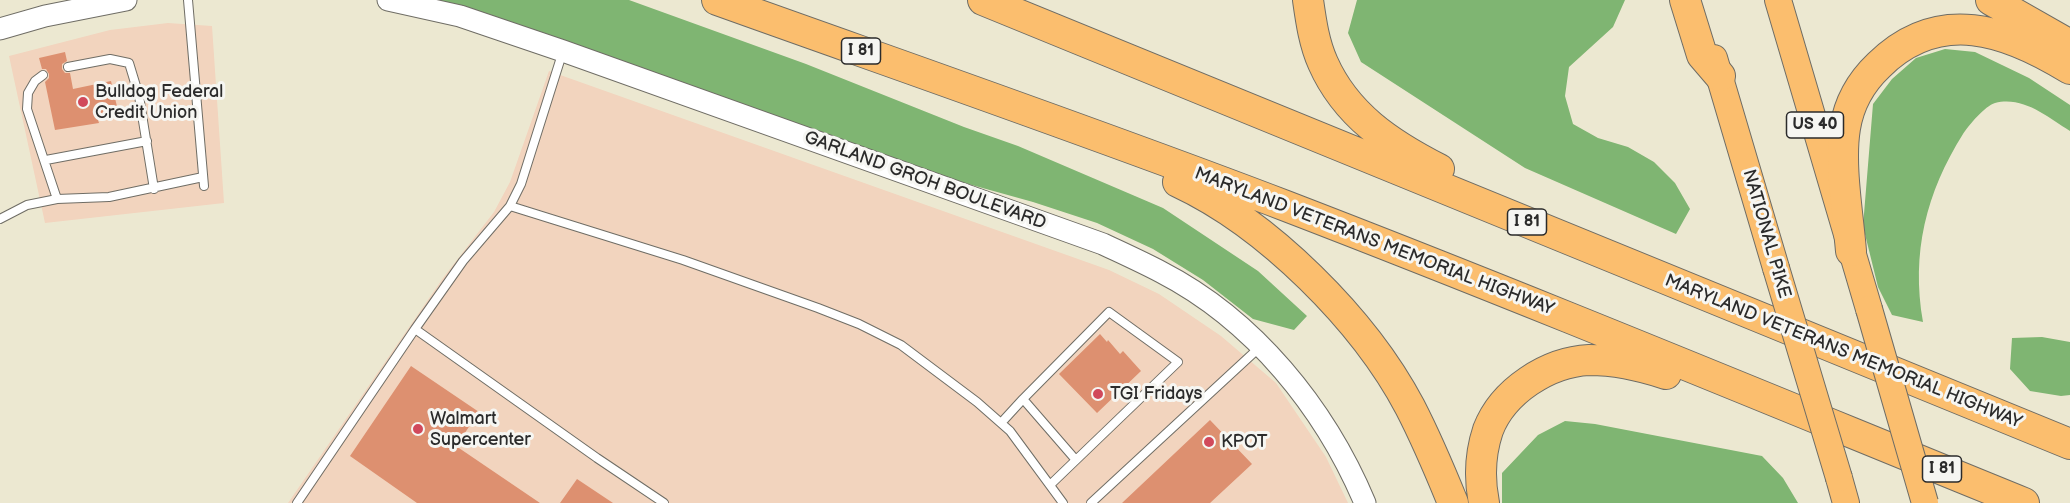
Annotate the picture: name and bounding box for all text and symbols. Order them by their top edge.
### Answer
road number: I 81 [842,38,880,64]
place label: Bulldog Federal Credit Union [95,81,223,124]
marker: Bulldog Federal Credit Union [76,95,90,109]
road number: US 40 [1786,112,1844,138]
street label: GARLAND GROH BOULEVARD [801,127,1049,235]
street label: MARYLAND VETERANS MEMORIAL HIGHWAY [1191,163,1557,321]
street label: NATIONAL PIKE [1737,167,1795,301]
road number: I 81 [1508,209,1546,235]
street label: MARYLAND VETERANS MEMORIAL HIGHWAY [1661,270,2025,434]
place label: TGI Fridays [1110,383,1202,405]
marker: TGI Fridays [1091,387,1105,401]
place label: Walmart Supercenter [430,408,531,450]
marker: Walmart Supercenter [411,422,425,436]
place label: KPOT [1221,431,1268,453]
marker: KPOT [1202,435,1216,449]
road number: I 81 [1922,456,1962,482]

